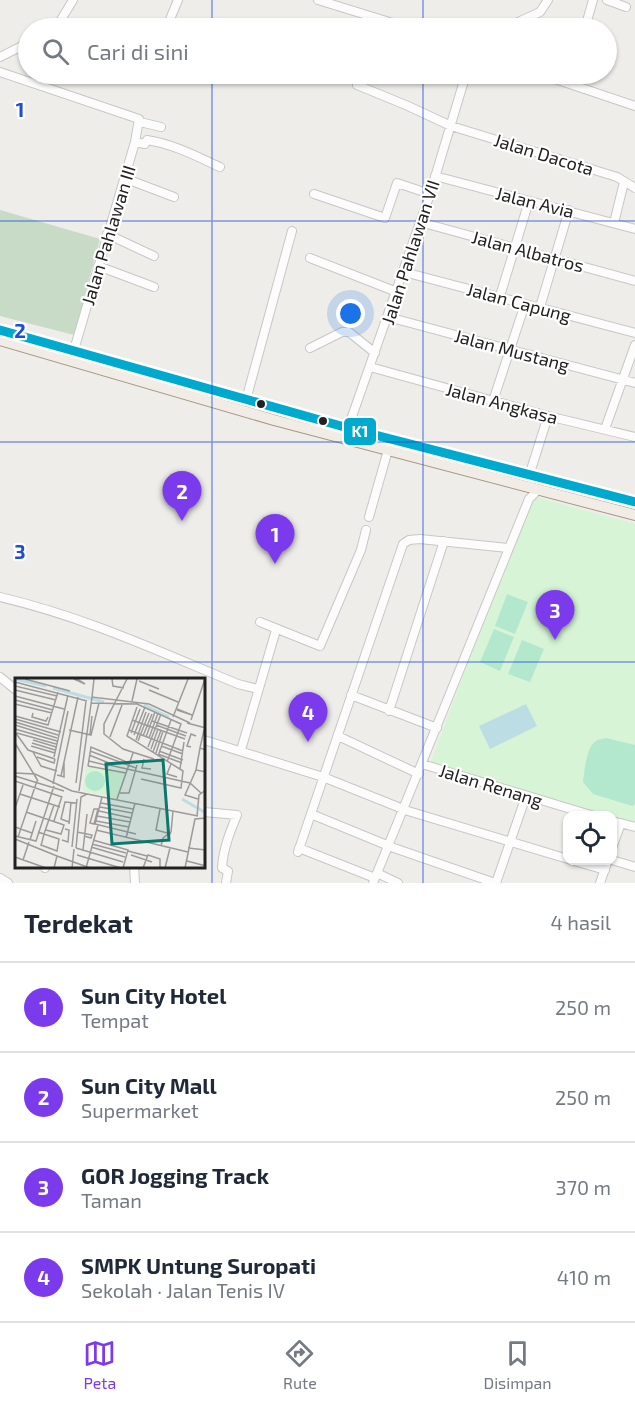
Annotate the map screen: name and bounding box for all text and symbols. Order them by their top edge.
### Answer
search box [18,18,617,84]
icon: search [39,35,72,68]
text: Cari di sini [87,38,189,64]
text: 1 [16,97,24,121]
street label: Jalan Dacota [491,128,597,180]
street label: Jalan Pahlawan III [76,162,140,308]
street label: Jalan Pahlawan VII [376,177,444,327]
street label: Jalan Avia [494,182,576,222]
street label: Jalan Albatros [470,225,586,277]
street label: Jalan Capung [464,278,574,326]
your location [336,299,365,328]
text: 2 [14,318,26,342]
street label: Jalan Mustang [452,324,572,376]
street label: Jalan Angkasa [444,377,560,429]
unlabelled marker [255,398,267,410]
unlabelled marker [317,415,329,427]
line badge: K1 [343,417,377,446]
text: K1 [351,421,369,440]
pin: 2 [162,472,201,521]
pin: 1 [256,514,294,564]
text: 3 [14,539,26,563]
pin: 3 [536,590,574,640]
inset map [15,678,206,868]
pin: 4 [288,692,328,742]
street label: Jalan Renang [437,759,545,811]
map controls [563,811,617,865]
button: locate [563,811,617,865]
text: Terdekat [24,907,133,938]
text: 4 hasil [551,910,611,934]
text: Sun City Hotel [81,982,226,1008]
text: 1 [39,995,48,1019]
text: 250 m [555,995,611,1019]
text: Tempat [81,1008,149,1032]
text: Sun City Mall [81,1072,217,1098]
text: 2 [38,1085,49,1109]
text: 250 m [555,1085,611,1109]
text: Supermarket [81,1098,199,1122]
text: GOR Jogging Track [81,1162,269,1188]
text: 3 [38,1175,49,1199]
text: 370 m [556,1175,611,1199]
text: Taman [81,1188,142,1212]
text: SMPK Untung Suropati [81,1252,316,1278]
text: 4 [37,1265,50,1289]
text: 410 m [557,1265,611,1289]
text: Sekolah · Jalan Tenis IV [81,1278,285,1302]
tab: Peta [83,1337,116,1392]
tab: Rute [283,1337,317,1392]
tab: Disimpan [484,1337,552,1392]

